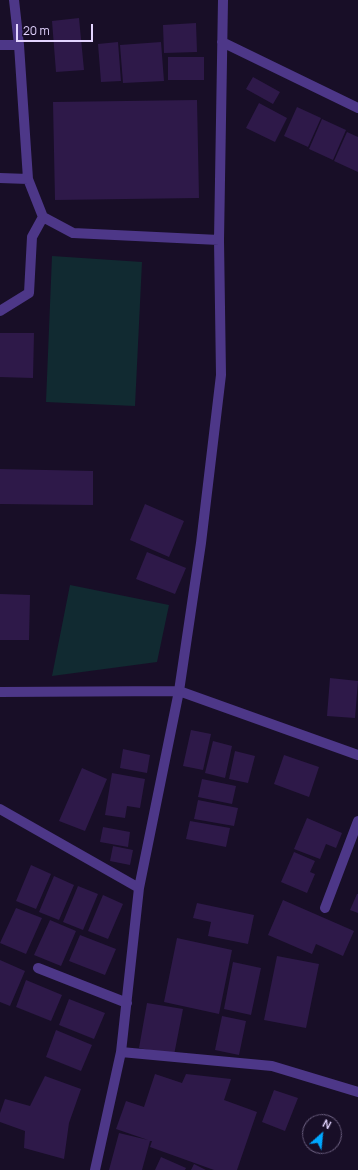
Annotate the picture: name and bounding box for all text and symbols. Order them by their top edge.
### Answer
scale bar [18,16,95,42]
text: 20 m [23,22,50,39]
north arrow [302,1114,342,1154]
text: N [320,1115,334,1132]

